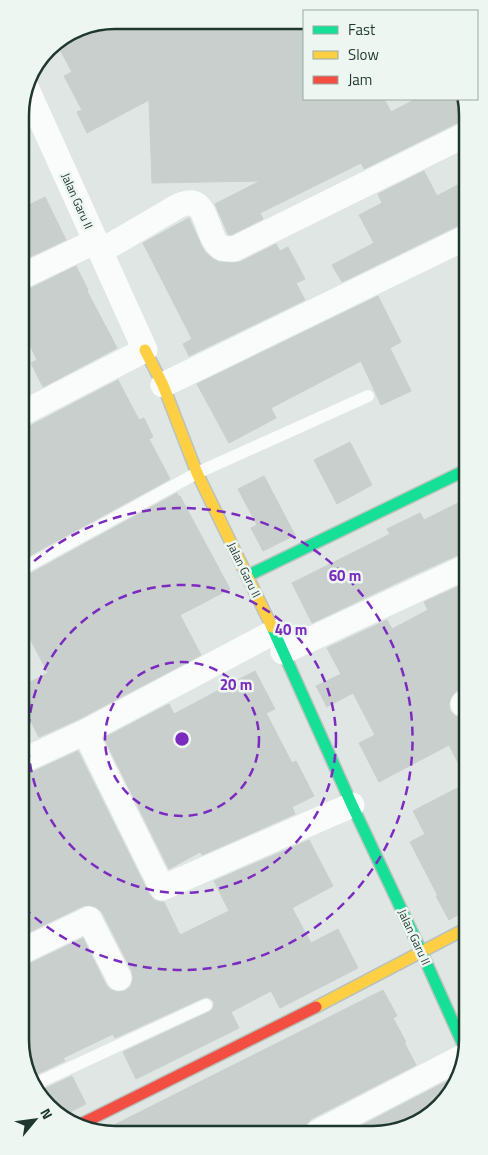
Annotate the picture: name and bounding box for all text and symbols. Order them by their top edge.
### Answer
legend [303,10,478,100]
text: Fast [348,18,376,41]
text: Slow [348,43,379,66]
text: Jam [348,68,372,91]
street label: Jalan Garu II [57,170,98,232]
street label: Jalan Garu II [223,539,266,601]
text: 60 m [329,564,361,587]
text: 40 m [275,618,307,641]
text: 20 m [220,673,252,696]
centre of rings [173,730,191,748]
street label: Jalan Garu II [393,906,436,968]
north arrow [10,1095,60,1145]
text: N [35,1104,58,1123]

